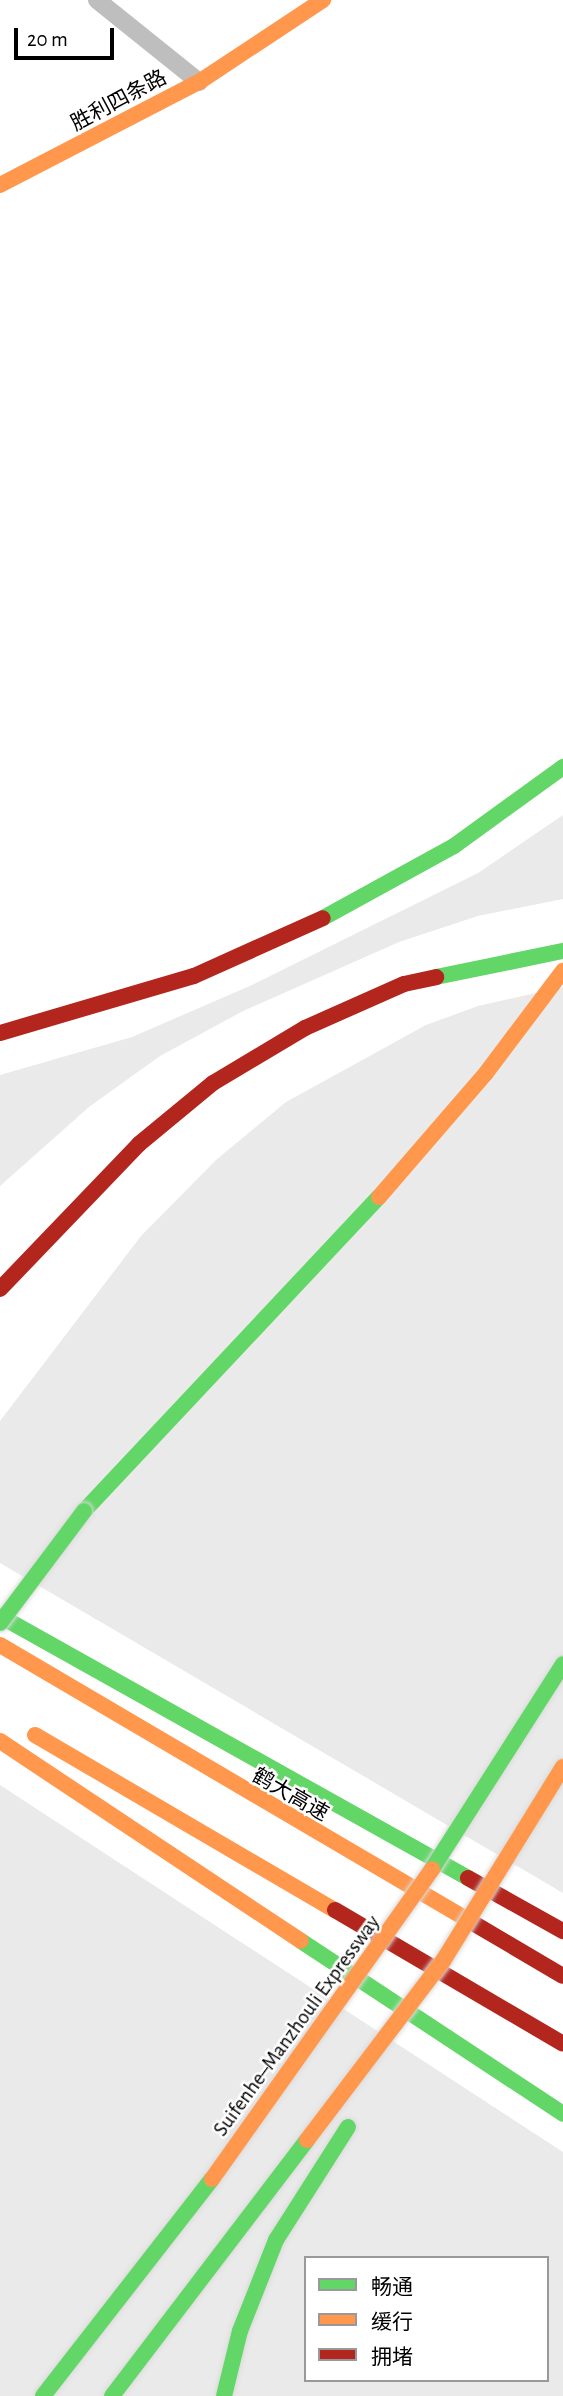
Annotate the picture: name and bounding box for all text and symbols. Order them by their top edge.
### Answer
scale bar [18,14,117,58]
text: 20 m [27,29,68,50]
street label: 胜利四条路 [67,65,171,137]
street label: 鹤大高速 [247,1763,333,1827]
street label: Suifenhe–Manzhouli Expressway [208,1911,386,2141]
legend [304,2256,549,2382]
text: 畅通 [371,2277,413,2298]
text: 缓行 [371,2312,413,2333]
text: 拥堵 [371,2347,413,2368]

